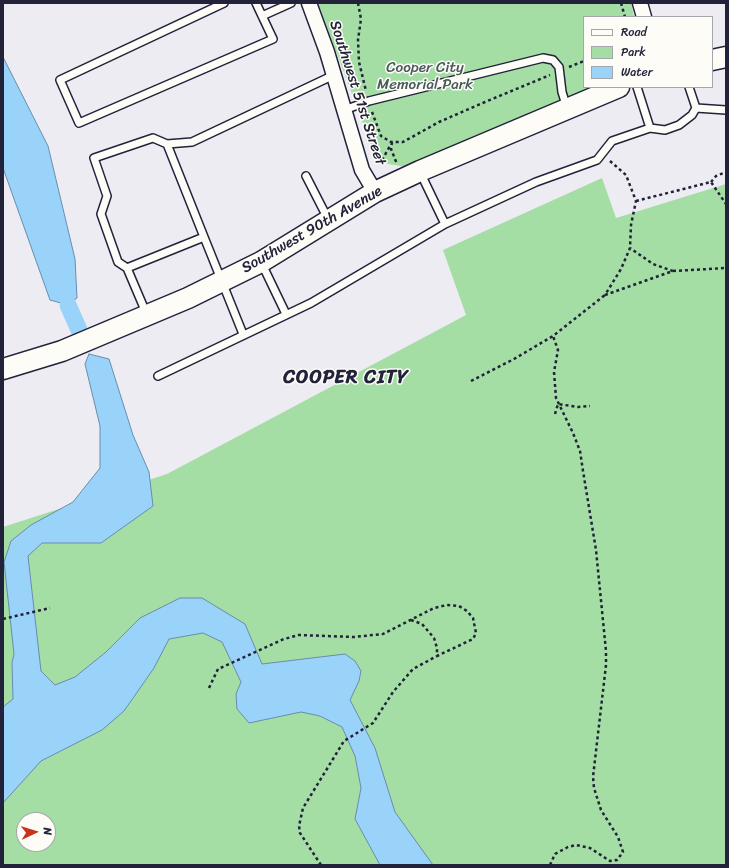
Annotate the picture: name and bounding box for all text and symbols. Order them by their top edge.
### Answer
legend [583,16,713,88]
street label: Southwest 51st Street [325,18,389,168]
text: Road [621,21,647,43]
text: Park [621,41,646,63]
park label: Cooper City Memorial Park [377,59,473,94]
text: Water [621,61,653,83]
street label: Southwest 90th Avenue [239,182,385,278]
district label: COOPER CITY [283,367,409,389]
north arrow [16,812,56,852]
text: N [38,827,57,836]

